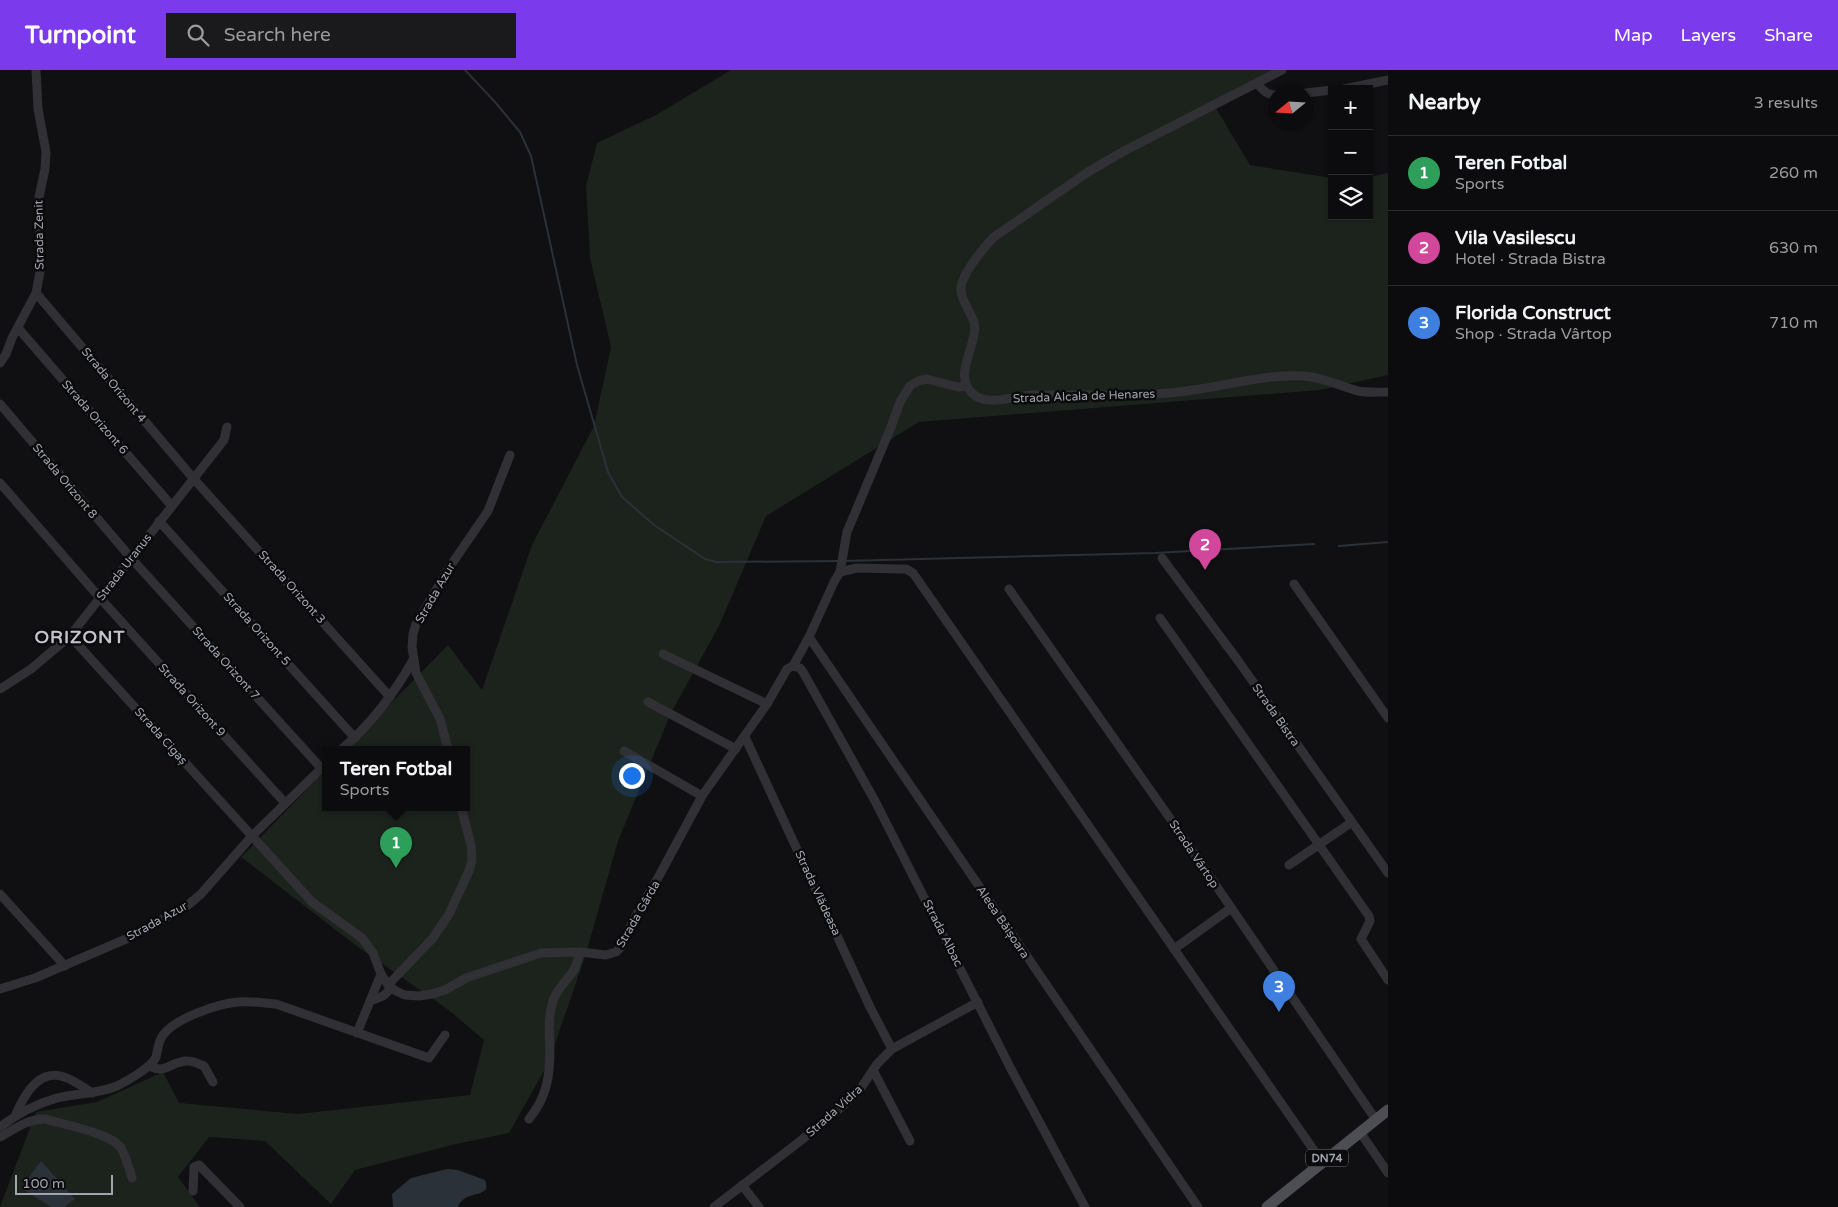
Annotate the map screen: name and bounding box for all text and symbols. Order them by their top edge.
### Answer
search box [166,13,516,58]
text: Turnpoint [25,21,136,50]
icon: search [184,21,212,49]
text: Search here [224,24,331,46]
text: Map [1614,24,1653,46]
text: Layers [1681,24,1736,46]
text: Share [1764,24,1813,46]
north arrow [1268,85,1313,130]
map controls [1328,85,1373,220]
button: + [1328,85,1373,130]
text: Nearby [1408,90,1481,115]
text: 3 results [1754,93,1818,113]
button: − [1328,130,1373,175]
text: Teren Fotbal [1455,152,1567,174]
text: 1 [1419,163,1429,183]
text: 260 m [1769,163,1818,183]
text: Sports [1455,174,1504,194]
button: layers [1328,175,1373,220]
street label: Strada Zenit [31,200,47,270]
text: Vila Vasilescu [1455,227,1576,249]
text: 2 [1419,238,1429,258]
text: 630 m [1769,238,1818,258]
text: Hotel · Strada Bistra [1455,249,1606,269]
text: Florida Construct [1455,302,1611,324]
text: 3 [1419,313,1429,333]
text: 710 m [1769,313,1818,333]
text: Shop · Strada Vârtop [1455,324,1612,344]
street label: Strada Orizont 4 [79,345,150,426]
street label: Strada Orizont 6 [59,377,131,457]
street label: Strada Alcala de Henares [1013,387,1156,405]
street label: Strada Orizont 8 [30,441,100,521]
pin: 2 [1189,529,1221,570]
street label: Strada Uranus [94,531,155,603]
street label: Strada Orizont 3 [256,548,328,626]
street label: Strada Azur [412,560,458,626]
street label: Strada Orizont 5 [221,590,293,668]
street label: Strada Orizont 7 [190,624,262,702]
district label: ORIZONT [34,626,126,648]
street label: Strada Orizont 9 [156,661,228,739]
street label: Strada Bistra [1249,681,1303,749]
street label: Strada Cigaș [132,705,190,768]
popup [322,746,470,811]
text: Teren Fotbal [340,758,452,780]
your location [619,763,645,789]
text: Sports [340,780,389,800]
street label: Strada Vârtop [1166,817,1222,891]
pin: 1 [380,827,412,868]
street label: Strada Vlădeasa [792,848,844,938]
street label: Strada Gârda [613,878,663,950]
street label: Aleea Băișoara [974,883,1032,961]
street label: Strada Albac [920,897,966,969]
street label: Strada Azur [124,898,190,943]
pin: 3 [1263,971,1295,1012]
street label: Strada Vidra [803,1082,865,1140]
road number: DN74 [1306,1150,1348,1166]
scale bar [15,1172,112,1195]
text: 100 m [22,1175,65,1192]

